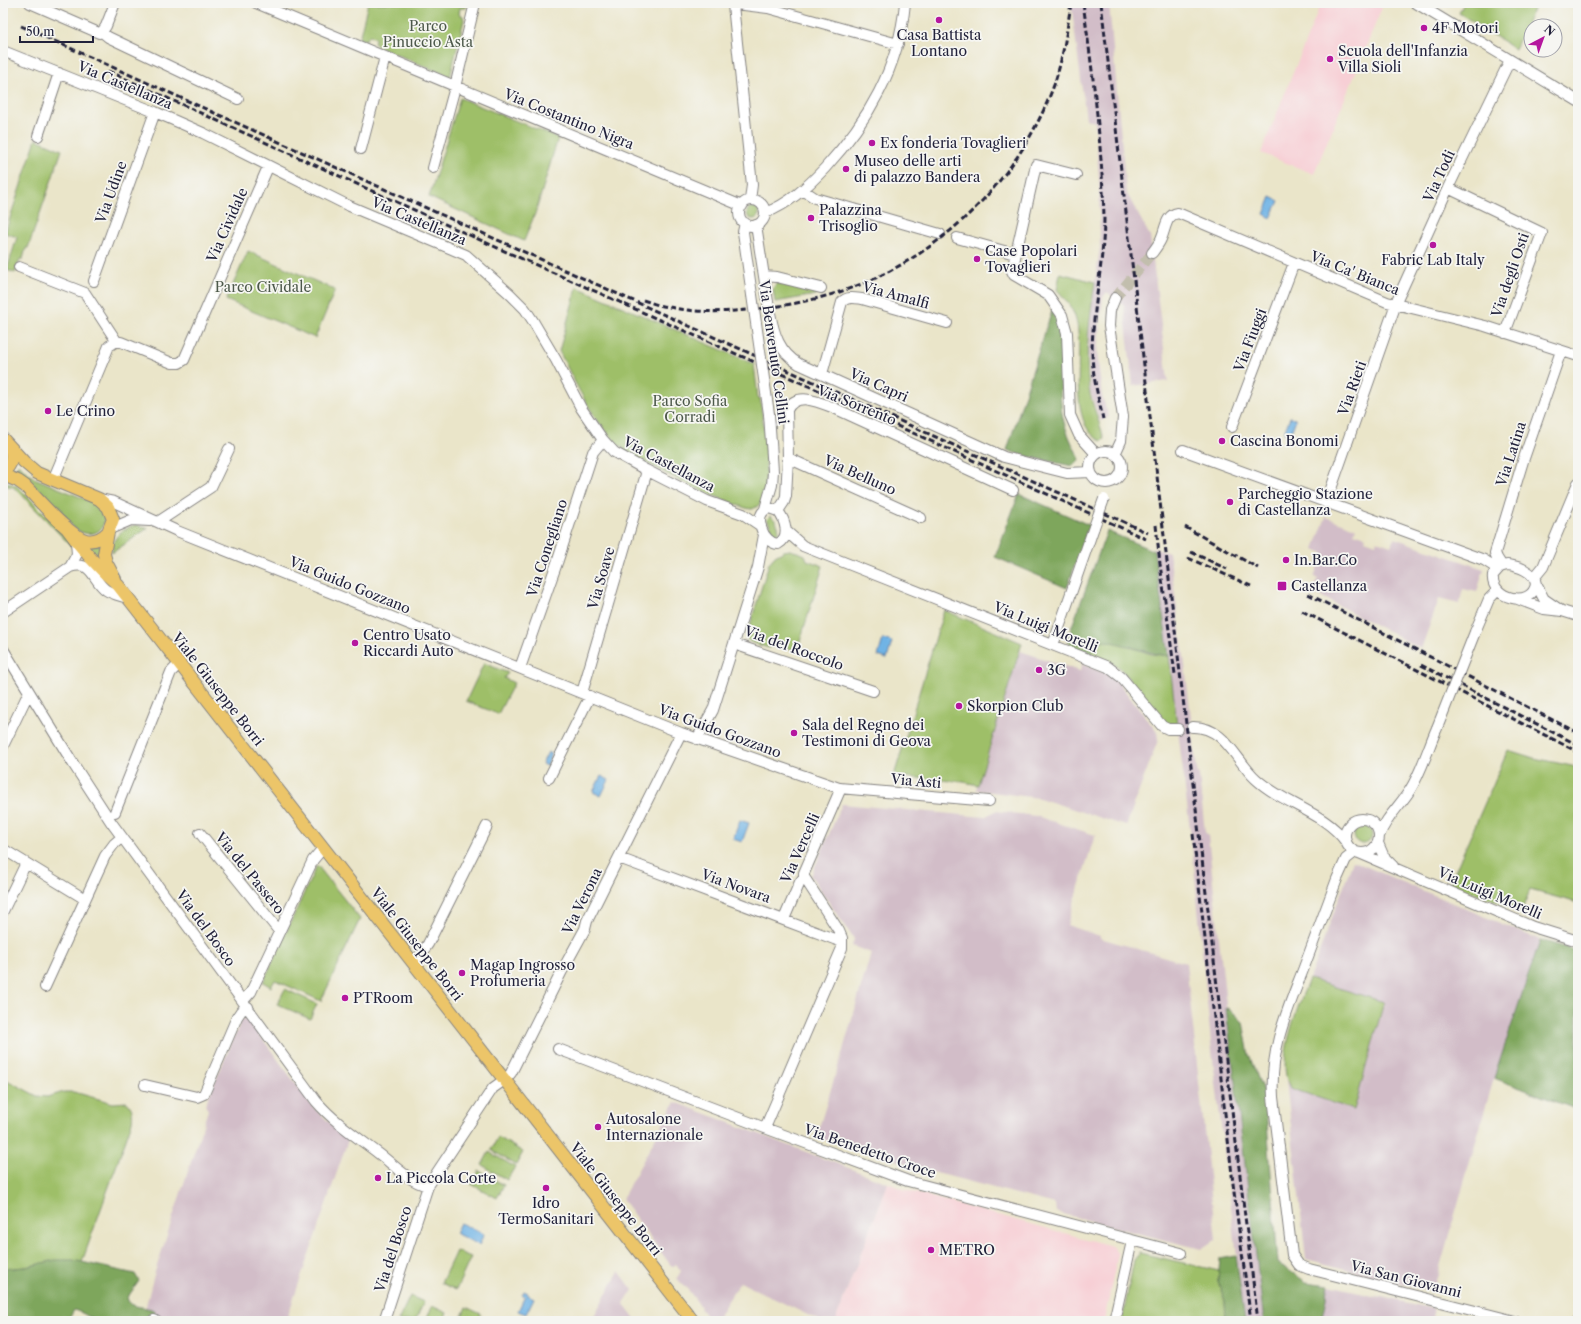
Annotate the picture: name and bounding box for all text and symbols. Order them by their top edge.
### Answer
marker: Casa Battista Lontano [934,15,944,25]
park label: Parco Pinuccio Asta [383,17,474,51]
scale bar [20,18,93,44]
north arrow [1523,18,1563,58]
place label: 4F Motori [1432,19,1499,37]
text: N [1541,22,1558,39]
marker: 4F Motori [1419,23,1429,33]
text: 50 m [26,24,55,39]
place label: Casa Battista Lontano [897,26,982,60]
place label: Scuola dell'Infanzia Villa Sioli [1337,42,1468,76]
marker: Scuola dell'Infanzia Villa Sioli [1325,54,1335,64]
street label: Via Castellanza [74,57,176,113]
street label: Via Costantino Nigra [501,84,637,153]
place label: Ex fonderia Tovaglieri [880,134,1026,152]
marker: Ex fonderia Tovaglieri [867,138,877,148]
street label: Via Todi [1419,147,1459,206]
place label: Museo delle arti di palazzo Bandera [854,152,981,186]
street label: Via Udine [91,158,131,227]
marker: Museo delle arti di palazzo Bandera [841,164,851,174]
street label: Via Cividale [202,185,252,266]
street label: Via Castellanza [368,193,470,249]
place label: Palazzina Trisoglio [819,201,882,235]
marker: Palazzina Trisoglio [806,213,816,223]
street label: Via degli Osti [1487,230,1533,321]
marker: Fabric Lab Italy [1428,240,1438,250]
place label: Case Popolari Tovaglieri [985,242,1077,276]
street label: Via Ca' Bianca [1307,247,1403,299]
place label: Fabric Lab Italy [1381,251,1485,269]
marker: Case Popolari Tovaglieri [972,254,982,264]
street label: Via Amalfi [860,277,932,313]
park label: Parco Cividale [215,278,311,296]
street label: Via Benvenuto Cellini [755,278,793,425]
street label: Via Fiuggi [1229,306,1270,375]
street label: Via Rieti [1333,358,1370,419]
street label: Via Capri [846,364,911,406]
street label: Via Sorrento [814,381,899,429]
park label: Parco Sofia Corradi [653,392,728,426]
place label: Le Crino [56,402,115,420]
marker: Le Crino [43,406,53,416]
street label: Via Latina [1492,419,1530,490]
street label: Via Castellanza [619,432,719,496]
place label: Cascina Bonomi [1230,432,1339,450]
marker: Cascina Bonomi [1217,436,1227,446]
street label: Via Belluno [820,451,899,499]
place label: Parcheggio Stazione di Castellanza [1238,485,1373,519]
street label: Via Conegliano [522,497,571,600]
marker: Parcheggio Stazione di Castellanza [1225,497,1235,507]
street label: Via Soave [583,544,619,612]
place label: In.Bar.Co [1294,551,1357,569]
street label: Via Guido Gozzano [286,552,413,618]
marker: In.Bar.Co [1281,555,1291,565]
place label: Castellanza [1291,577,1368,595]
marker: Castellanza [1276,580,1288,592]
street label: Via Luigi Morelli [990,597,1101,656]
street label: Via del Roccolo [741,621,846,674]
place label: Centro Usato Riccardi Auto [363,626,454,660]
street label: Viale Giuseppe Borri [168,628,268,749]
marker: Centro Usato Riccardi Auto [350,638,360,648]
place label: 3G [1047,661,1066,679]
marker: 3G [1034,665,1044,675]
place label: Skorpion Club [967,697,1063,715]
street label: Via Guido Gozzano [655,700,784,762]
marker: Skorpion Club [954,701,964,711]
place label: Sala del Regno dei Testimoni di Geova [802,716,932,750]
marker: Sala del Regno dei Testimoni di Geova [789,728,799,738]
street label: Via Asti [889,770,942,792]
street label: Via Vercelli [776,810,823,887]
street label: Via del Passero [211,828,289,918]
street label: Via Luigi Morelli [1434,863,1545,923]
street label: Via Verona [558,864,606,938]
street label: Via Novara [698,865,774,907]
street label: Viale Giuseppe Borri [367,883,467,1004]
street label: Via del Bosco [172,886,240,970]
place label: Magap Ingrosso Profumeria [470,956,575,990]
marker: Magap Ingrosso Profumeria [457,968,467,978]
place label: PTRoom [353,989,413,1007]
marker: PTRoom [340,993,350,1003]
place label: Autosalone Internazionale [605,1110,703,1144]
street label: Via Benedetto Croce [801,1120,939,1182]
marker: Autosalone Internazionale [593,1122,603,1132]
street label: Viale Giuseppe Borri [566,1138,666,1259]
place label: La Piccola Corte [386,1169,496,1187]
marker: La Piccola Corte [373,1173,383,1183]
marker: Idro TermoSanitari [541,1183,551,1193]
place label: Idro TermoSanitari [498,1194,594,1228]
street label: Via del Bosco [370,1203,415,1296]
place label: METRO [939,1241,995,1259]
marker: METRO [926,1245,936,1255]
street label: Via San Giovanni [1348,1256,1463,1301]

